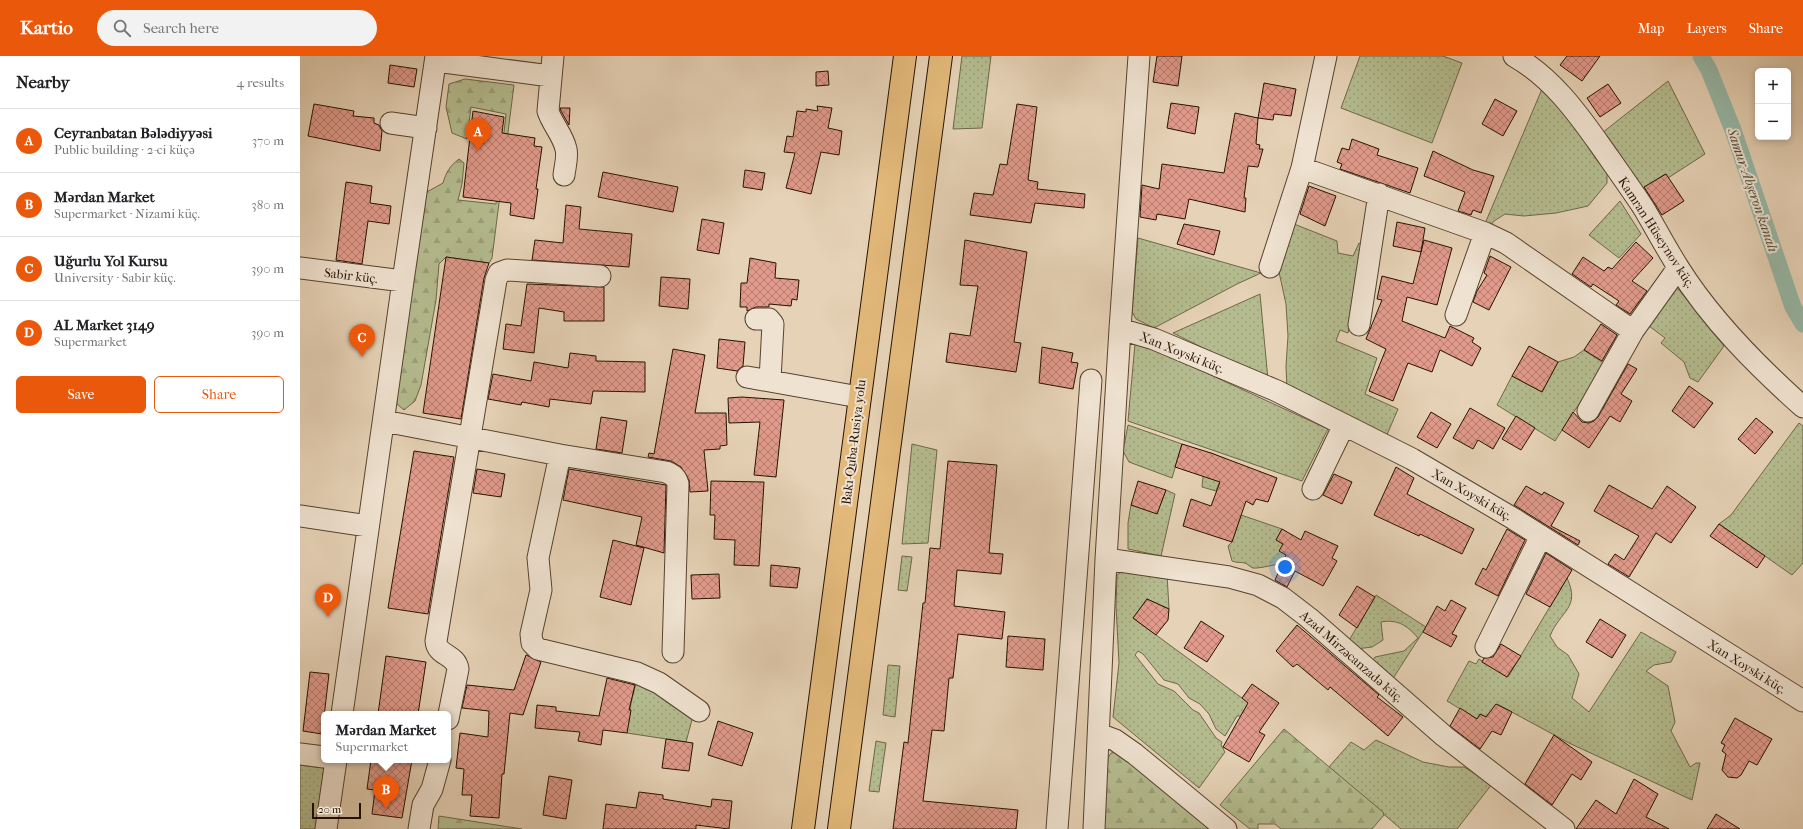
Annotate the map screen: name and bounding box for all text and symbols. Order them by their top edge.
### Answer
search box [97,10,377,46]
text: Kartio [20,17,73,39]
icon: search [111,17,133,39]
text: Search here [143,19,219,37]
text: Map [1638,20,1665,37]
text: Layers [1687,20,1727,37]
text: Share [1749,20,1783,37]
map controls [1755,68,1791,140]
button: + [1755,68,1791,104]
text: Nearby [16,72,70,92]
text: 4 results [237,75,284,90]
button: − [1755,104,1791,140]
pin: A [465,118,491,151]
text: Ceyranbatan Bələdiyyəsi [54,124,212,142]
water label: Samur-Abşeron kanalı [1723,125,1782,254]
text: A [25,133,33,148]
text: 370 m [252,133,284,148]
text: Public building · 2-ci küçə [54,142,195,157]
street label: Kamran Hüseynov küç. [1614,174,1698,291]
text: Mərdan Market [54,188,155,206]
text: B [25,197,33,212]
text: 380 m [251,197,284,212]
text: Supermarket · Nizami küç. [54,206,200,221]
text: Uğurlu Yol Kursu [54,252,167,270]
text: C [25,261,33,276]
text: 390 m [251,261,284,276]
street label: Sabir küç. [323,265,379,287]
text: University · Sabir küç. [54,270,176,285]
text: AL Market 3149 [54,316,155,334]
pin: C [349,324,375,357]
text: D [24,325,34,340]
text: 390 m [251,325,284,340]
street label: Xan Xoyski küç. [1137,329,1226,377]
text: Supermarket [54,334,127,349]
button: Save [16,376,146,413]
button: Share [154,376,284,413]
street label: Bakı-Quba-Rusiya yolu [838,378,869,506]
street label: Xan Xoyski küç. [1429,465,1514,524]
your location [1275,557,1295,577]
pin: D [315,584,341,617]
street label: Azad Mirzəcanzadə küç. [1296,607,1406,706]
street label: Xan Xoyski küç. [1704,636,1789,697]
popup [321,711,451,763]
text: Mərdan Market [336,721,436,739]
text: Supermarket [336,739,408,754]
pin: B [373,776,399,809]
scale bar [312,801,361,820]
text: 20 m [318,803,341,816]

